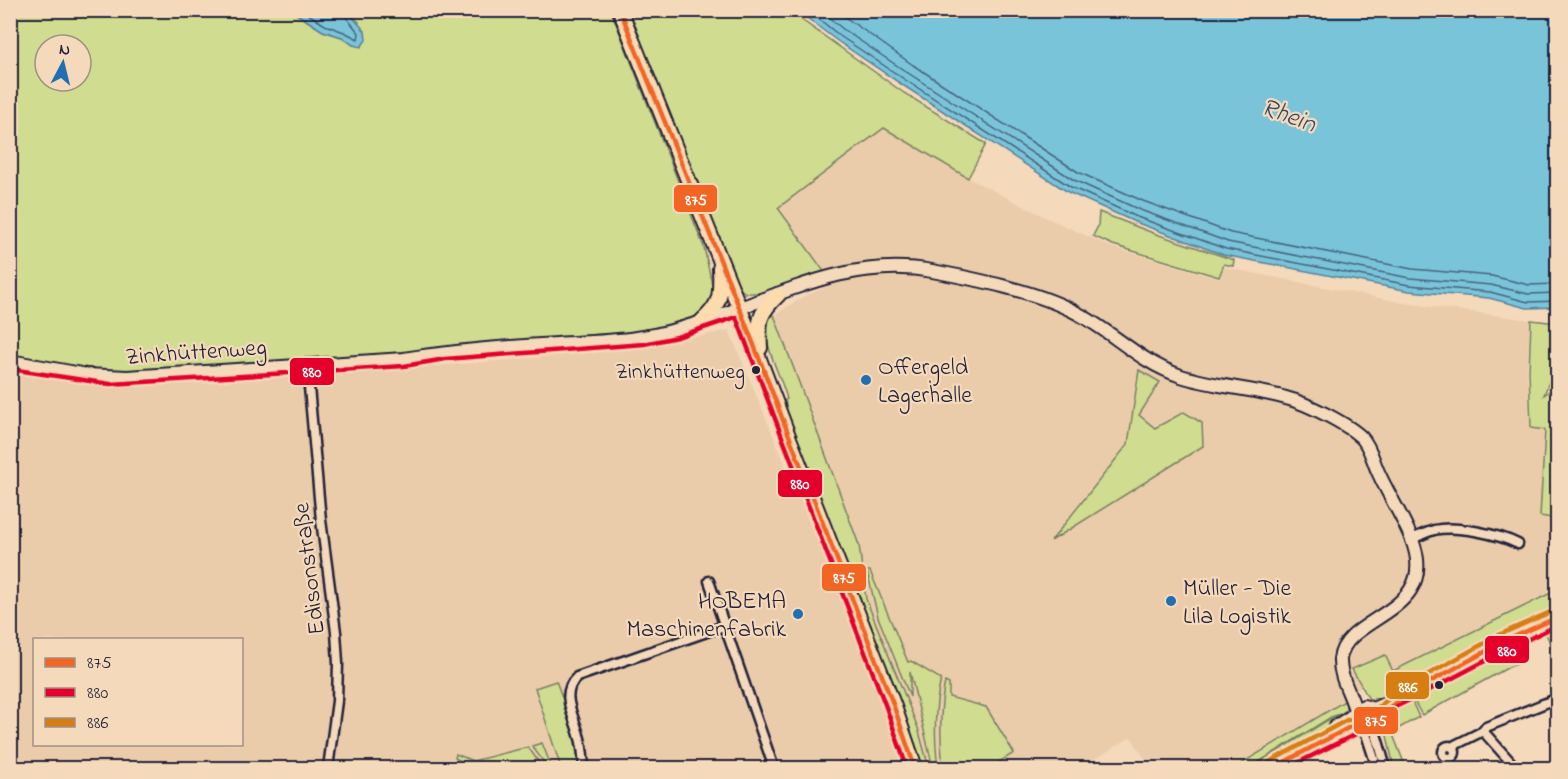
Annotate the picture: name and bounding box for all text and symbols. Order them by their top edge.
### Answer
north arrow [33,33,93,93]
text: N [58,38,72,63]
water label: Rhein [1255,89,1322,145]
line badge: 875 [673,184,718,213]
text: 875 [684,189,708,213]
street label: Zinkhüttenweg [124,331,268,376]
place label: Offergeld Lagerhalle [878,351,972,414]
line badge: 880 [289,357,335,386]
place label: Zinkhüttenweg [615,357,745,390]
text: 880 [302,361,322,385]
marker: Zinkhüttenweg [750,364,762,376]
marker: Offergeld Lagerhalle [859,373,873,387]
line badge: 880 [777,469,823,498]
text: 880 [790,473,810,497]
street label: Edisonstraße [285,500,336,637]
line badge: 875 [821,563,867,592]
text: 875 [832,567,856,591]
place label: Müller - Die Lila Logistik [1183,572,1291,635]
place label: HOBEMA Maschinenfabrik [626,585,786,648]
marker: Müller - Die Lila Logistik [1164,594,1178,608]
marker: HOBEMA Maschinenfabrik [791,607,805,621]
line badge: 880 [1484,635,1530,664]
legend [33,638,243,746]
text: 880 [1497,640,1517,664]
text: 875 [87,651,111,677]
line badge: 886 [1385,671,1430,700]
text: 886 [1397,676,1418,700]
unlabelled marker [1433,679,1445,691]
text: 880 [87,681,108,707]
line badge: 875 [1353,706,1399,735]
text: 875 [1364,710,1388,734]
text: 886 [87,711,108,737]

